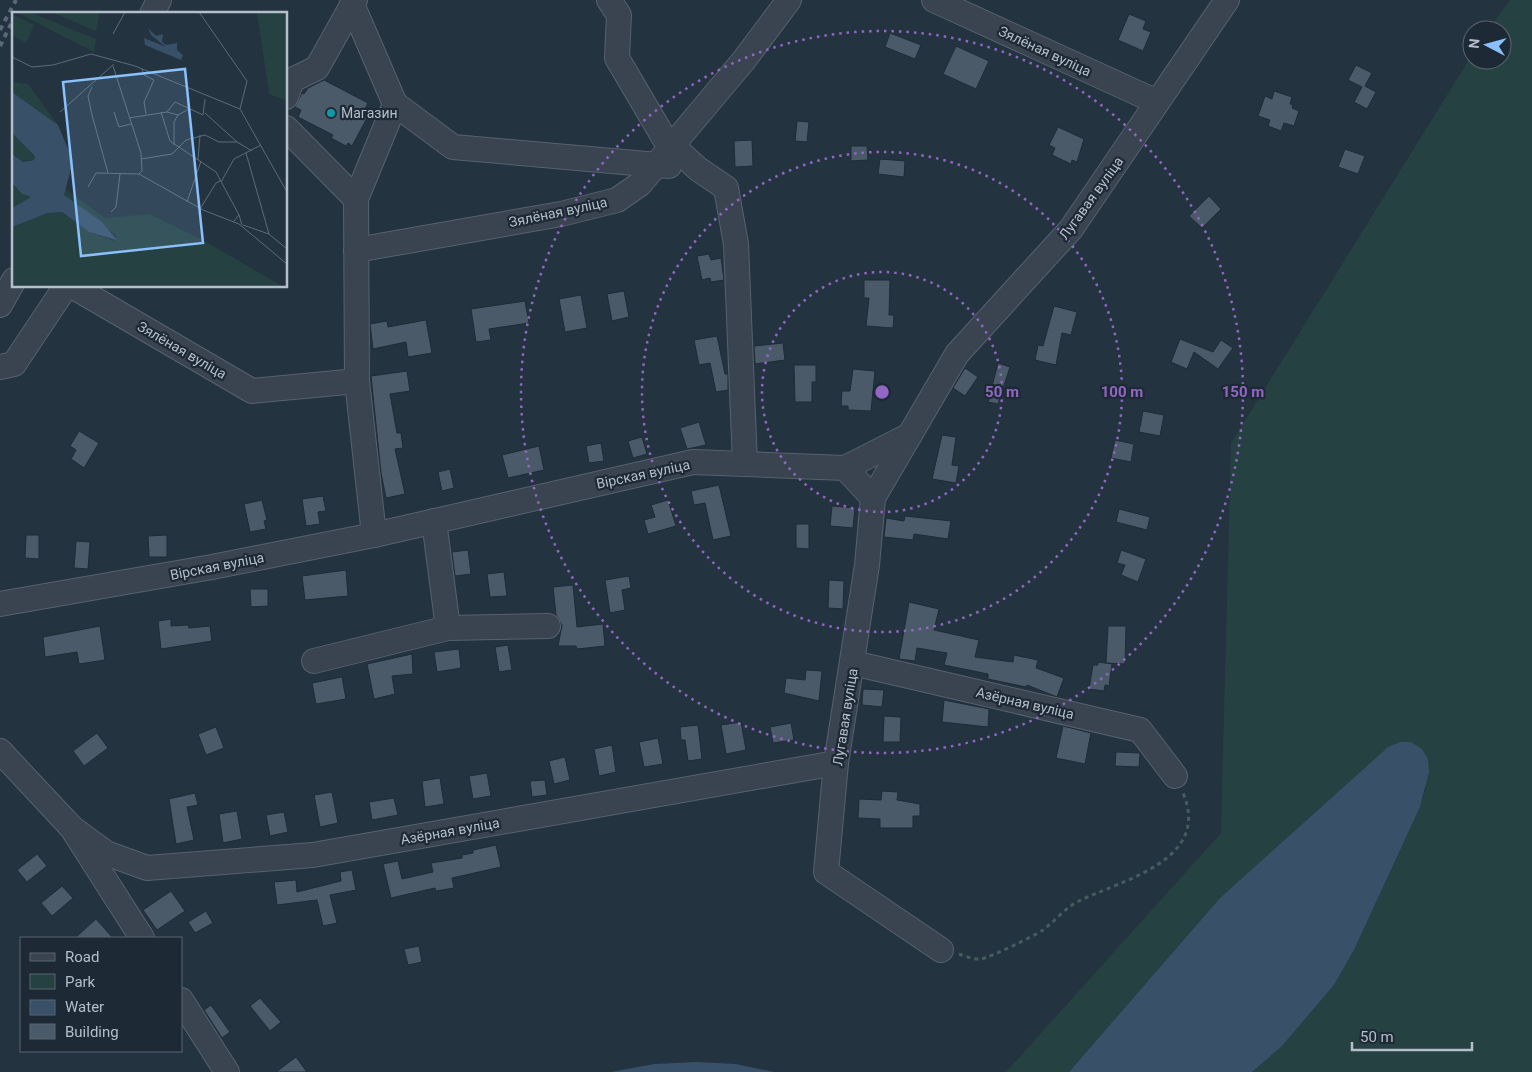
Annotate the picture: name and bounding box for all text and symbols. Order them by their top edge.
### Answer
inset map [12,12,288,288]
north arrow [1462,20,1512,70]
street label: Зялёная вуліца [996,23,1094,79]
text: N [1466,38,1483,49]
place label: Магазин [341,105,398,121]
marker: Магазин [325,107,337,119]
street label: Лугавая вуліца [1056,153,1126,243]
street label: Зялёная вуліца [507,194,609,230]
street label: Зялёная вуліца [135,318,229,382]
centre of rings [873,383,891,401]
text: 50 m [985,383,1019,401]
text: 100 m [1101,383,1143,401]
text: 150 m [1222,383,1264,401]
street label: Вірская вуліца [595,456,691,492]
street label: Вірская вуліца [169,549,265,583]
street label: Лугавая вуліца [829,667,861,767]
street label: Азёрная вуліца [974,684,1076,722]
street label: Азёрная вуліца [399,814,501,848]
legend [20,937,182,1052]
text: Road [65,948,99,966]
text: Park [65,973,96,991]
text: Water [65,998,104,1016]
scale bar [1352,1020,1472,1052]
text: Building [65,1023,119,1041]
text: 50 m [1360,1028,1394,1046]

